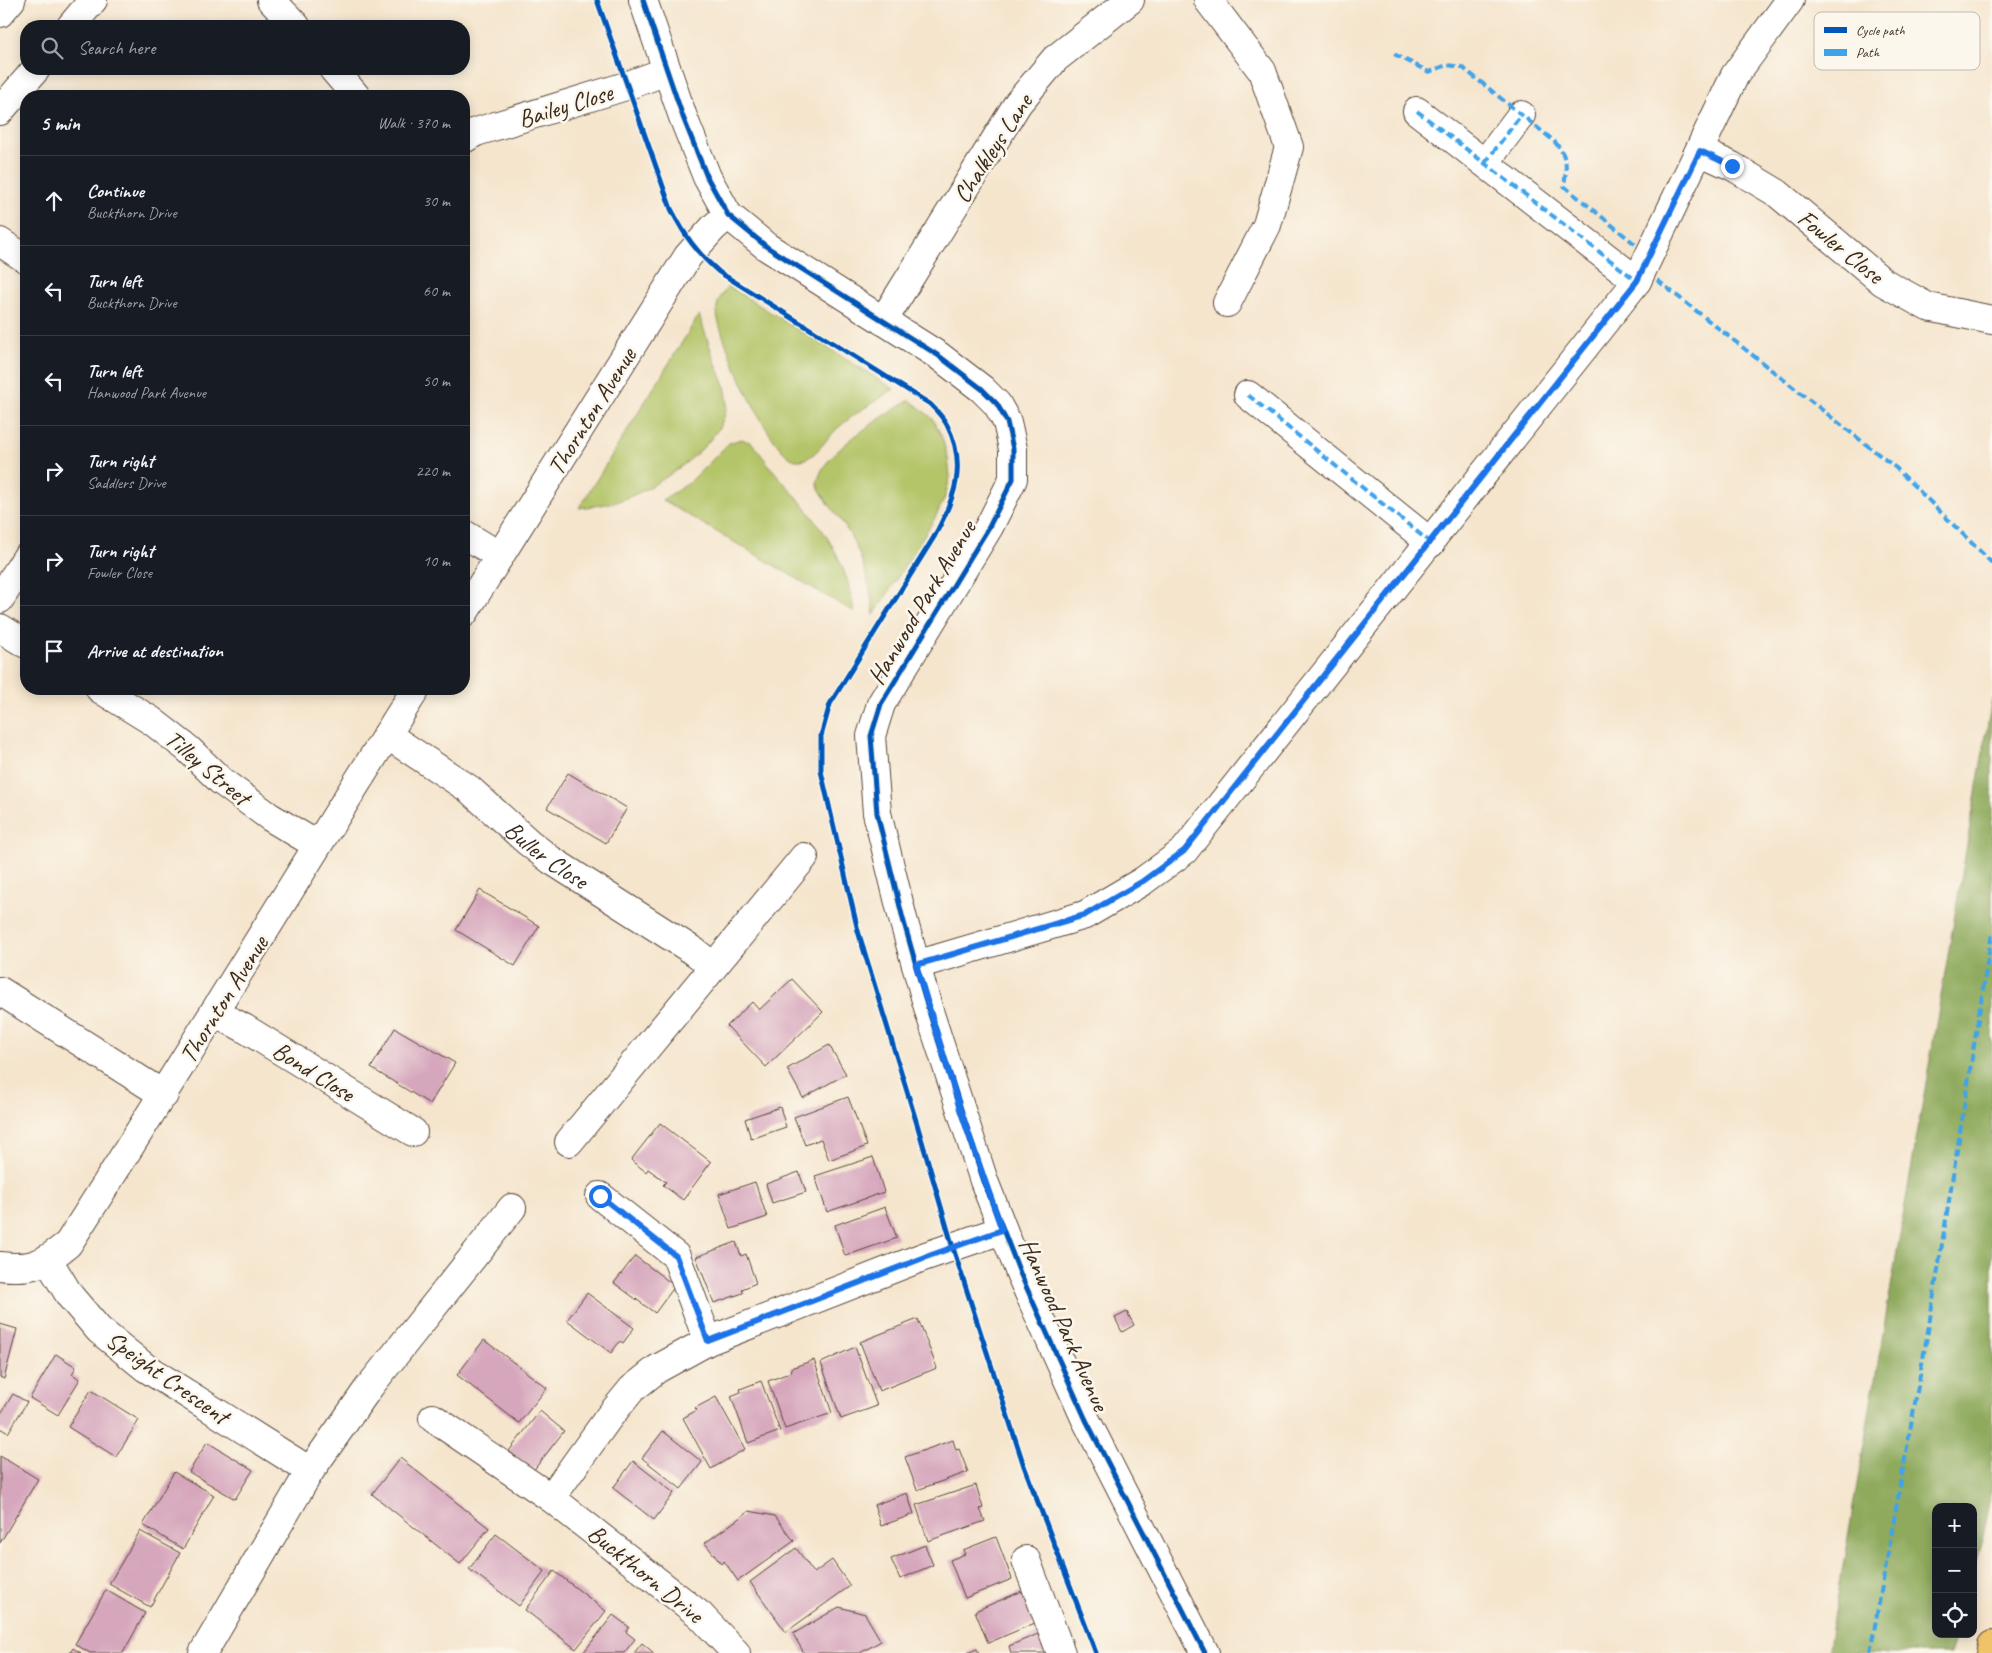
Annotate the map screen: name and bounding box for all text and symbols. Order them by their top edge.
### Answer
legend [1814,12,1980,70]
search box [20,20,470,75]
text: Cycle path [1856,22,1905,39]
icon: search [38,34,66,62]
text: Search here [78,36,155,60]
text: Path [1856,44,1880,61]
street label: Bailey Close [514,76,618,135]
street label: Chalkleys Lane [946,87,1041,209]
text: 5 min [40,110,80,136]
text: Walk · 370 m [378,113,450,133]
route end [1721,155,1744,178]
text: Continue [87,179,144,203]
icon: ahead [40,187,68,215]
text: 30 m [423,191,450,211]
street label: Fowler Close [1791,202,1891,292]
text: Buckthorn Drive [87,203,177,223]
text: Turn left [87,269,142,293]
icon: left [40,277,68,305]
text: 60 m [423,281,450,301]
text: Buckthorn Drive [87,293,177,313]
street label: Thornton Avenue [540,340,645,481]
text: Turn left [87,359,142,383]
icon: left [40,367,68,395]
text: 50 m [423,371,450,391]
text: Hanwood Park Avenue [87,383,206,403]
text: Turn right [87,449,154,473]
icon: right [40,457,68,485]
text: 220 m [416,461,450,481]
text: Saddlers Drive [87,473,166,493]
street label: Hanwood Park Avenue [860,513,984,690]
text: Turn right [87,539,154,563]
icon: right [40,547,68,575]
text: 10 m [423,551,450,571]
text: Fowler Close [87,563,152,583]
icon: arrive [40,637,68,665]
text: Arrive at destination [87,639,223,663]
street label: Tilley Street [158,723,259,815]
street label: Buller Close [498,814,595,898]
street label: Thornton Avenue [172,928,277,1069]
street label: Bond Close [267,1034,362,1110]
route start [589,1185,612,1208]
street label: Hanwood Park Avenue [1012,1233,1117,1418]
street label: Speight Crescent [100,1324,238,1434]
map controls [1932,1503,1977,1638]
button: + [1932,1503,1977,1548]
street label: Buckthorn Drive [581,1517,711,1631]
button: − [1932,1548,1977,1593]
button: locate [1932,1593,1977,1638]

